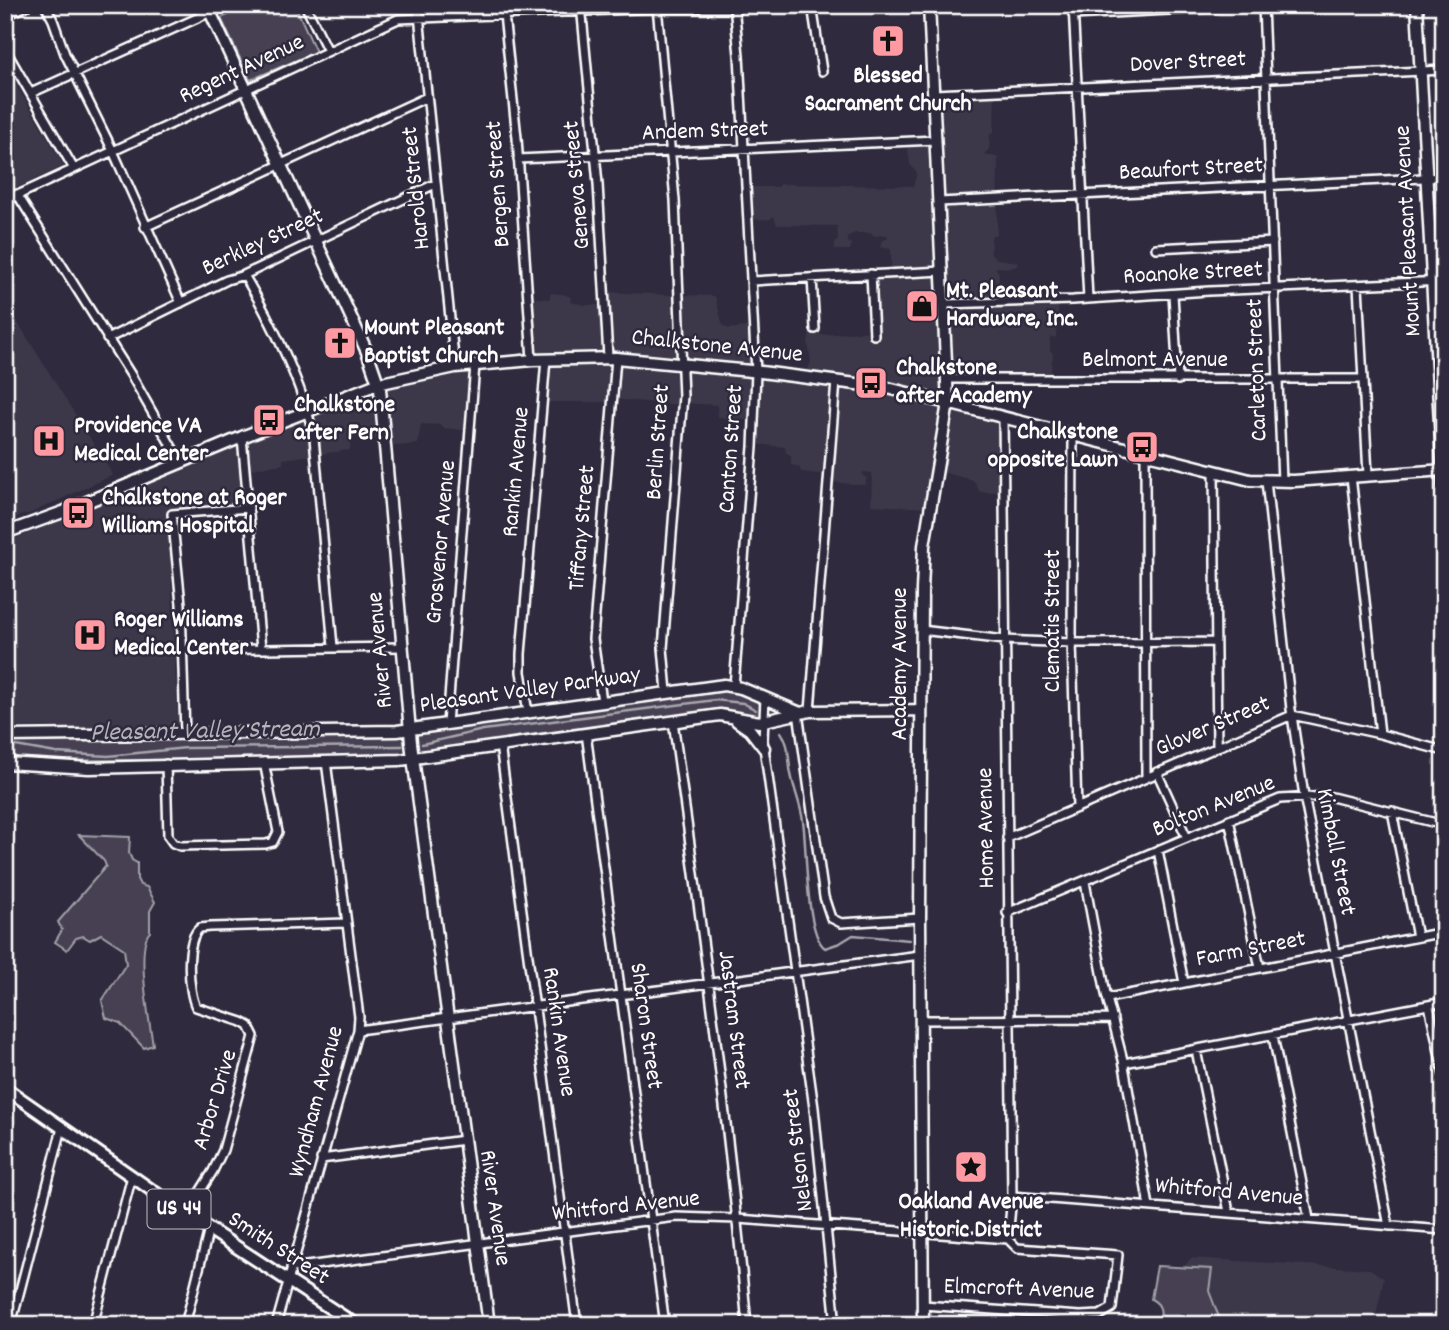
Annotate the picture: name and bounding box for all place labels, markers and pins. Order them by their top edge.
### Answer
church icon: Blessed Sacrament Church [869,22,907,60]
place label: Blessed Sacrament Church [805,60,971,122]
place label: Mt. Pleasant Hardware, Inc. [946,275,1078,337]
shop icon: Mt. Pleasant Hardware, Inc. [903,287,941,325]
place label: Mount Pleasant Baptist Church [364,312,504,374]
church icon: Mount Pleasant Baptist Church [321,324,359,362]
place label: Chalkstone after Academy [896,352,1033,414]
bus stop icon: Chalkstone after Academy [852,364,890,402]
place label: Chalkstone after Fern [294,389,395,451]
bus stop icon: Chalkstone after Fern [250,401,288,439]
place label: Providence VA Medical Center [74,410,209,472]
place label: Chalkstone opposite Lawn [987,416,1118,478]
hospital icon: Providence VA Medical Center [30,422,68,460]
bus stop icon: Chalkstone opposite Lawn [1123,428,1161,466]
place label: Chalkstone at Roger Williams Hospital [102,482,287,544]
bus stop icon: Chalkstone at Roger Williams Hospital [59,494,97,532]
place label: Roger Williams Medical Center [114,604,249,666]
hospital icon: Roger Williams Medical Center [71,616,109,654]
place icon: Oakland Avenue Historic District [952,1148,990,1186]
place label: Oakland Avenue Historic District [898,1186,1044,1248]

